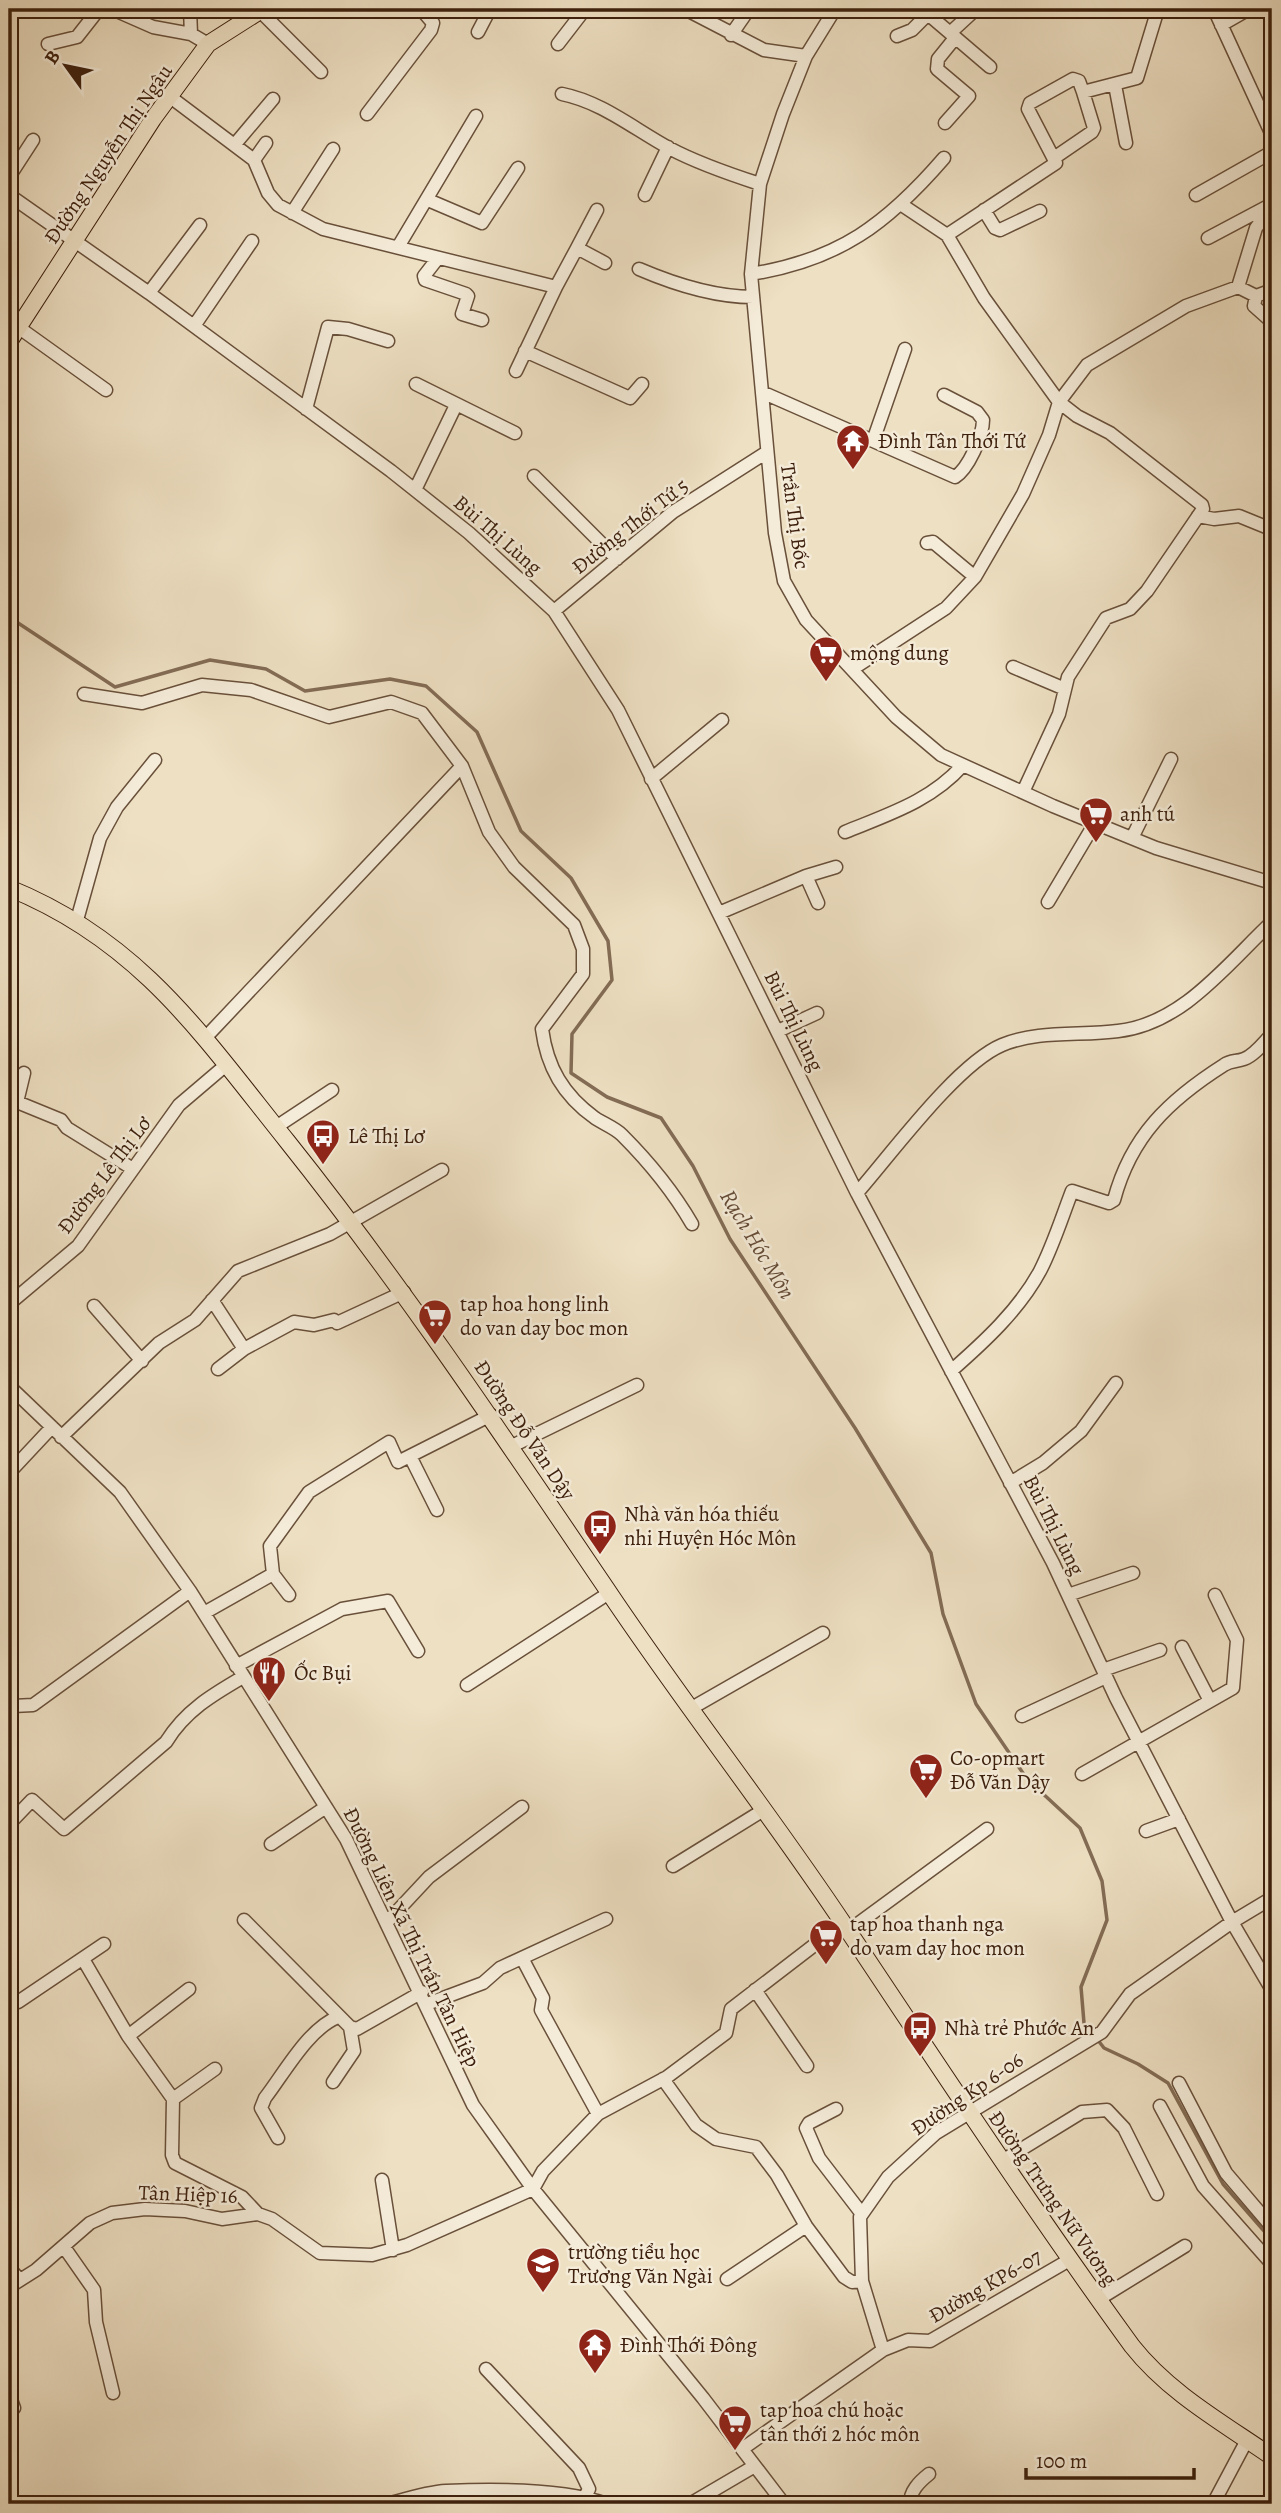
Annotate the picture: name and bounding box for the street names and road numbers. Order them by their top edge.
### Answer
street label: Đường Nguyễn Thị Ngâu [37,58,179,249]
street label: Trần Thị Bốc [774,461,816,571]
street label: Đường Thới Tứ 5 [566,472,694,580]
street label: Bùi Thị Lùng [448,489,549,582]
street label: Bùi Thị Lùng [758,966,831,1076]
street label: Đường Lê Thị Lơ [51,1110,158,1239]
street label: Đường Đỗ Văn Dậy [468,1354,583,1506]
street label: Bùi Thị Lùng [1017,1470,1091,1580]
street label: Đường Liên Xã Thị Trấn Tân Hiệp [337,1802,487,2072]
street label: Đường Kp 6-06 [905,2046,1029,2142]
street label: Đường Trưng Nữ Vương [982,2105,1124,2291]
street label: Tân Hiệp 16 [138,2178,238,2210]
street label: Đường KP6-07 [923,2242,1047,2330]

